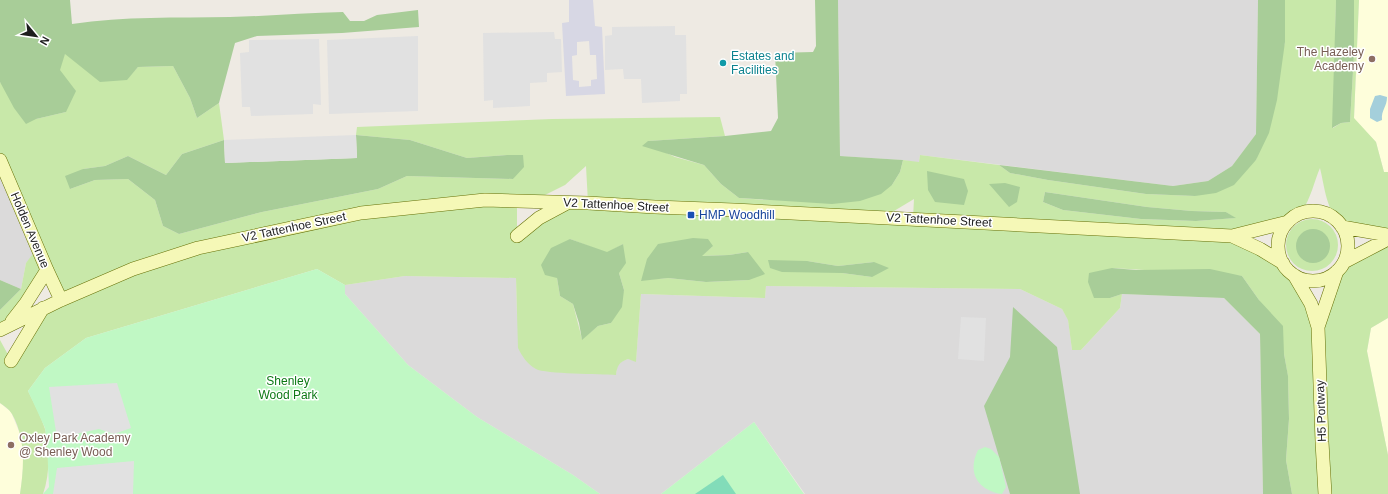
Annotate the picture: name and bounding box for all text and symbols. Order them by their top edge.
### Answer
north arrow [16,16,56,56]
text: N [38,34,52,47]
place label: The Hazeley Academy [1297,45,1364,73]
place label: Estates and Facilities [731,49,794,77]
marker: The Hazeley Academy [1367,54,1377,64]
marker: Estates and Facilities [718,58,728,68]
street label: Holden Avenue [8,190,52,270]
street label: V2 Tattenhoe Street [563,195,670,215]
place label: HMP Woodhill [699,208,775,222]
street label: V2 Tattenhoe Street [241,209,348,245]
marker: HMP Woodhill [686,210,696,220]
street label: V2 Tattenhoe Street [886,210,993,230]
park label: Shenley Wood Park [258,374,319,402]
street label: H5 Portway [1313,380,1329,442]
place label: Oxley Park Academy @ Shenley Wood [19,431,130,459]
marker: Oxley Park Academy @ Shenley Wood [6,440,16,450]

